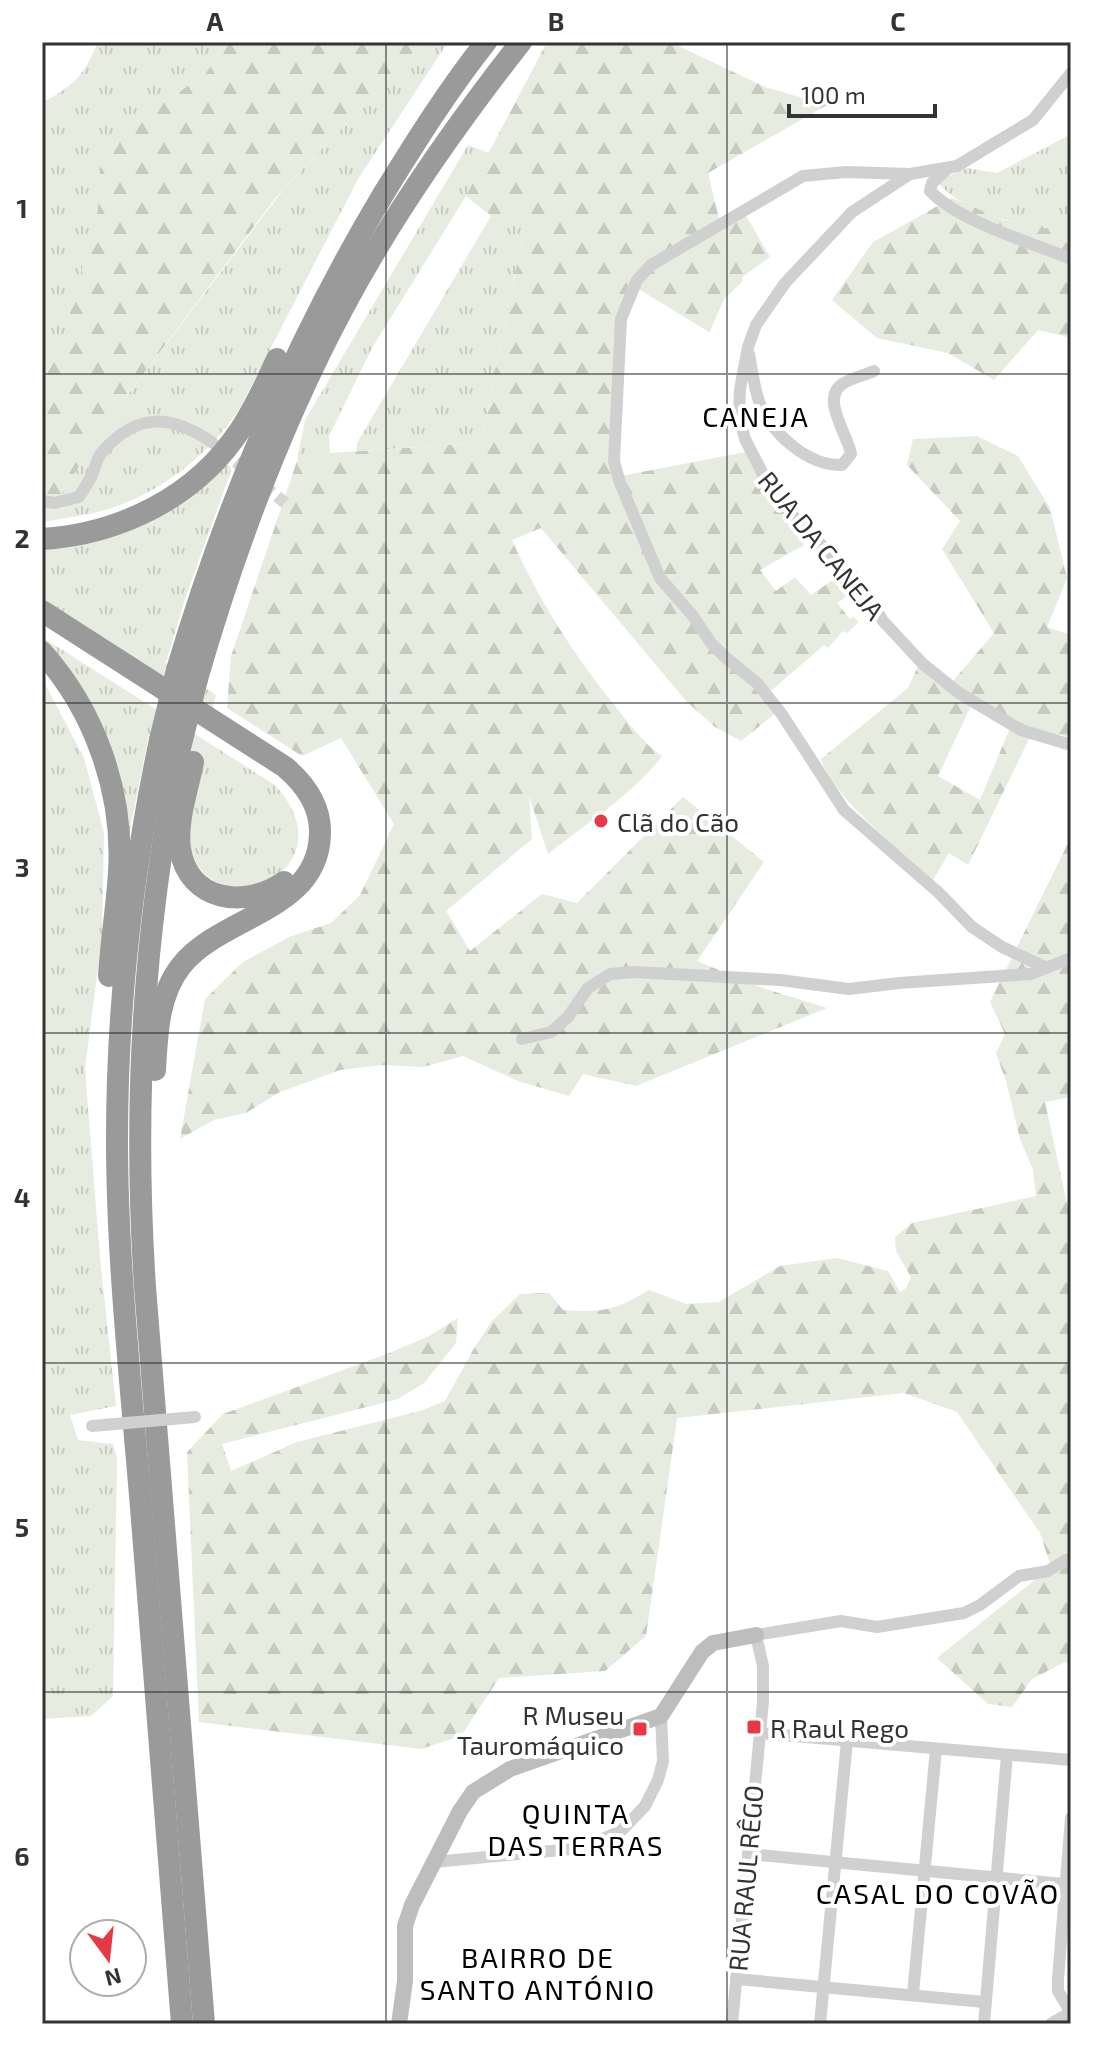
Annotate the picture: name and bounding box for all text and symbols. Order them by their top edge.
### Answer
text: A [207,5,224,36]
text: B [548,5,564,36]
text: C [890,5,906,36]
scale bar [789,68,935,118]
text: 100 m [801,80,866,109]
text: 1 [16,192,28,223]
district label: CANEJA [702,399,810,433]
street label: RUA DA CANEJA [753,465,891,625]
text: 2 [14,522,30,553]
place label: Clã do Cão [617,806,739,837]
marker: Clã do Cão [592,812,610,830]
text: 3 [15,851,29,882]
text: 4 [14,1181,30,1212]
text: 5 [15,1511,29,1542]
place label: R Museu Tauromáquico [457,1699,624,1760]
place label: R Raul Rego [770,1712,909,1743]
marker: R Raul Rego [745,1718,763,1736]
marker: R Museu Tauromáquico [631,1720,649,1738]
street label: RUA RAUL RÊGO [721,1784,769,1972]
district label: QUINTA DAS TERRAS [488,1796,664,1862]
text: 6 [14,1840,30,1871]
district label: CASAL DO COVÃO [816,1876,1060,1910]
north arrow [68,1918,148,1998]
district label: BAIRRO DE SANTO ANTÓNIO [420,1940,656,2006]
text: N [102,1964,124,1993]

